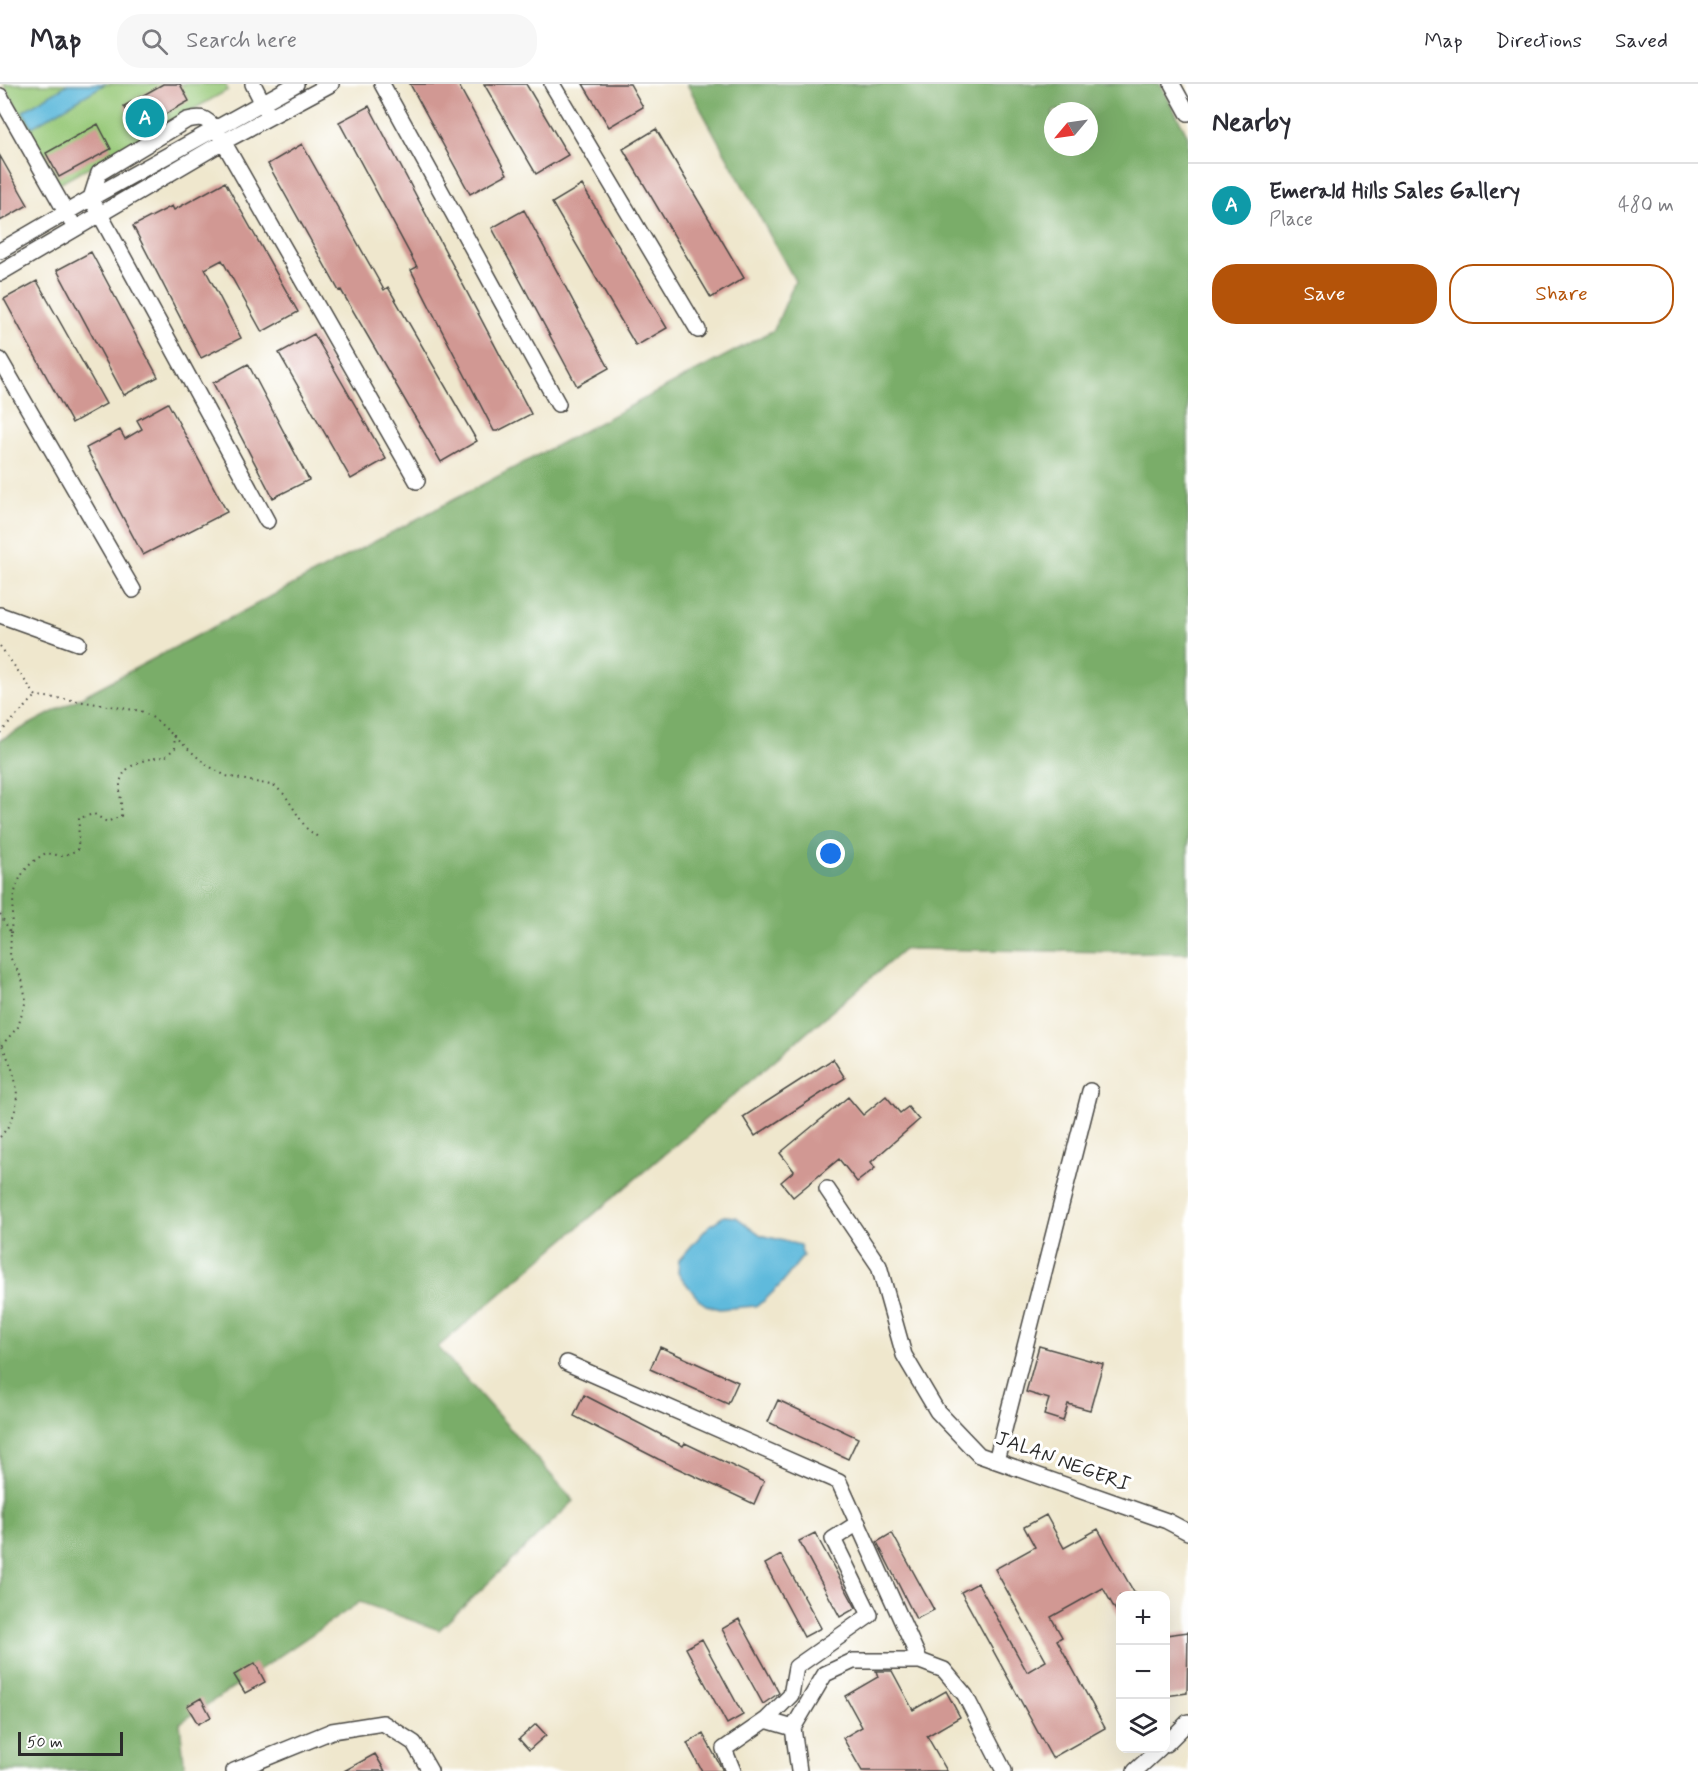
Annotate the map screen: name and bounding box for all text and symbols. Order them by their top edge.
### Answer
search box [117,14,537,68]
text: Map [30,23,81,60]
icon: search [138,25,171,58]
text: Search here [186,27,297,55]
text: Map [1424,27,1463,55]
text: Directions [1496,27,1582,55]
text: Saved [1615,27,1668,55]
pin: A [126,96,164,141]
north arrow [1044,102,1098,156]
text: Nearby [1212,106,1291,140]
text: Emerald Hills Sales Gallery [1269,178,1520,206]
text: A [1225,192,1238,219]
text: 480 m [1618,192,1674,219]
text: Place [1269,206,1313,233]
button: Save [1212,264,1437,324]
button: Share [1449,264,1674,324]
your location [816,839,845,868]
street label: JALAN NEGERI [992,1425,1134,1499]
map controls [1116,1591,1170,1753]
button: + [1116,1591,1170,1645]
button: − [1116,1645,1170,1699]
button: layers [1116,1699,1170,1753]
scale bar [18,1729,123,1756]
text: 50 m [27,1732,63,1753]

